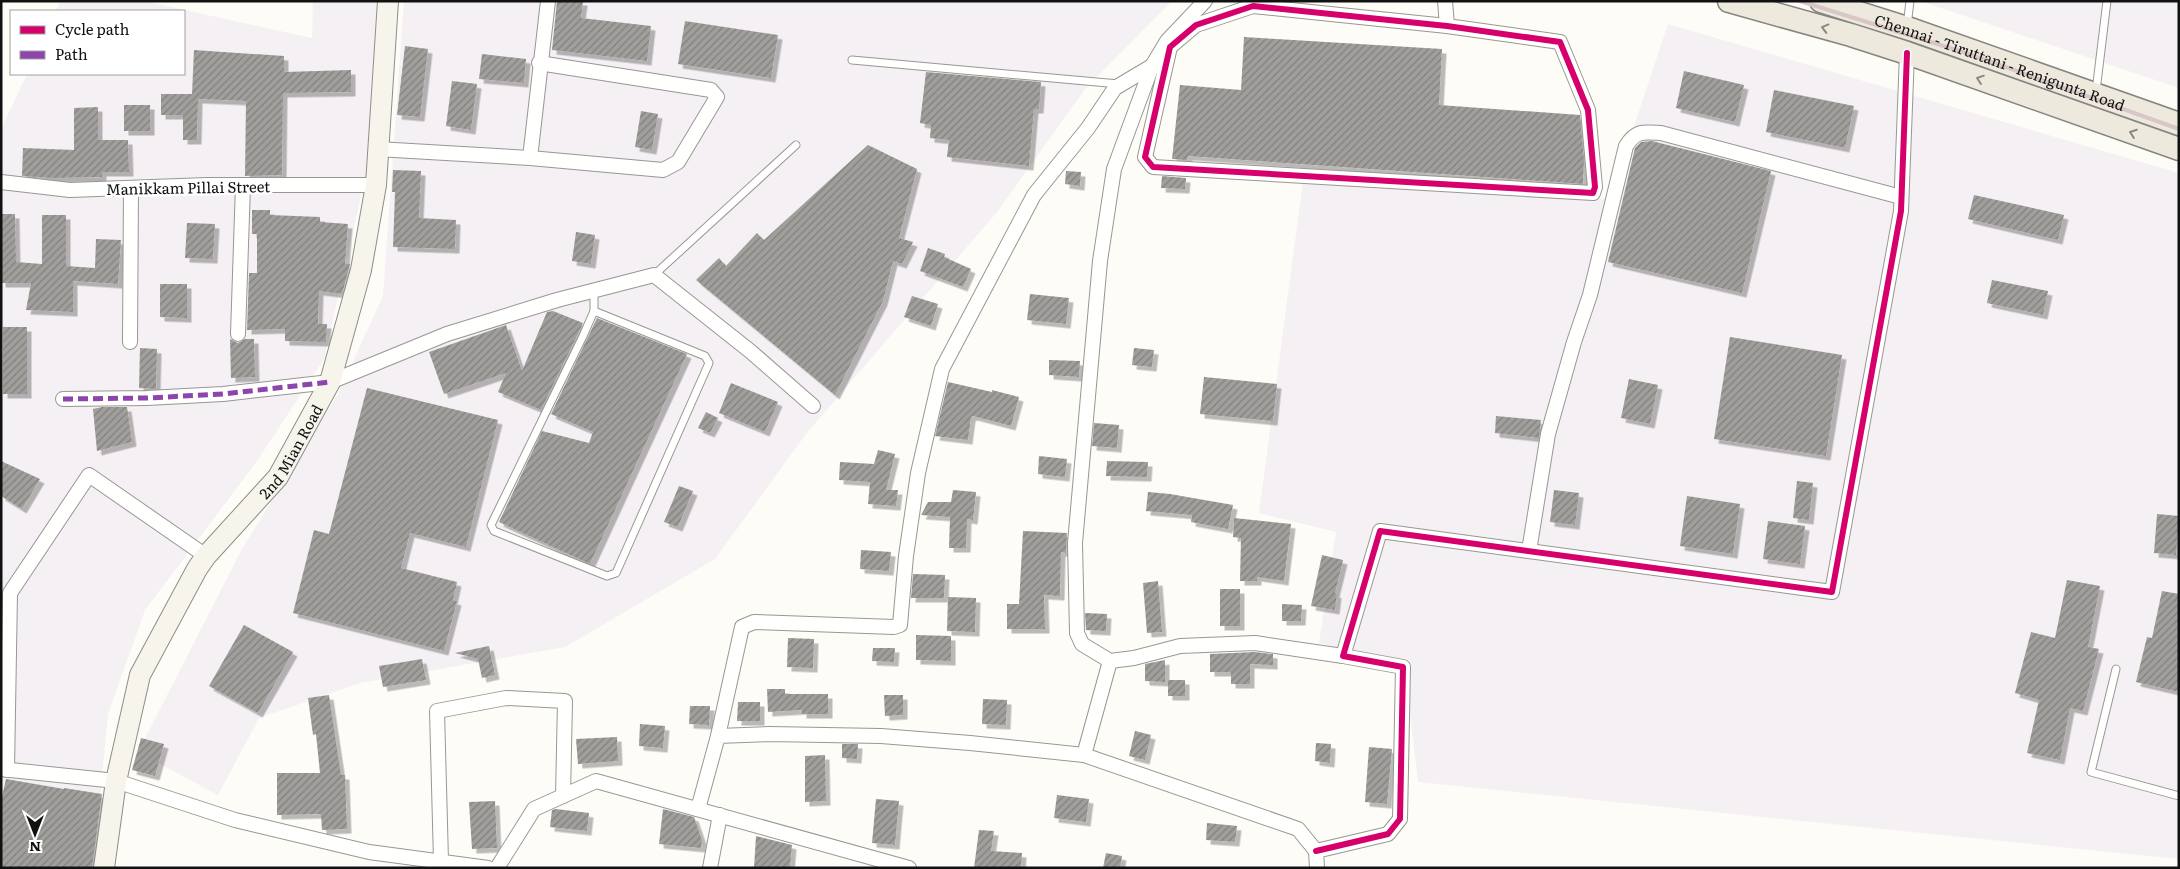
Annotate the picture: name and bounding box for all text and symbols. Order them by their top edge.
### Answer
street label: Chennai - Tiruttani - Renigunta Road [1872,7,2129,116]
legend [10,10,185,75]
text: Cycle path [55,17,130,40]
one-way arrow [1822,24,1830,34]
text: Path [55,42,88,65]
one-way arrow [1976,75,1984,85]
one-way arrow [2129,129,2137,139]
street label: Manikkam Pillai Street [106,174,270,200]
street label: 2nd Mian Road [253,400,327,503]
north arrow [10,809,60,859]
text: N [29,838,41,858]

